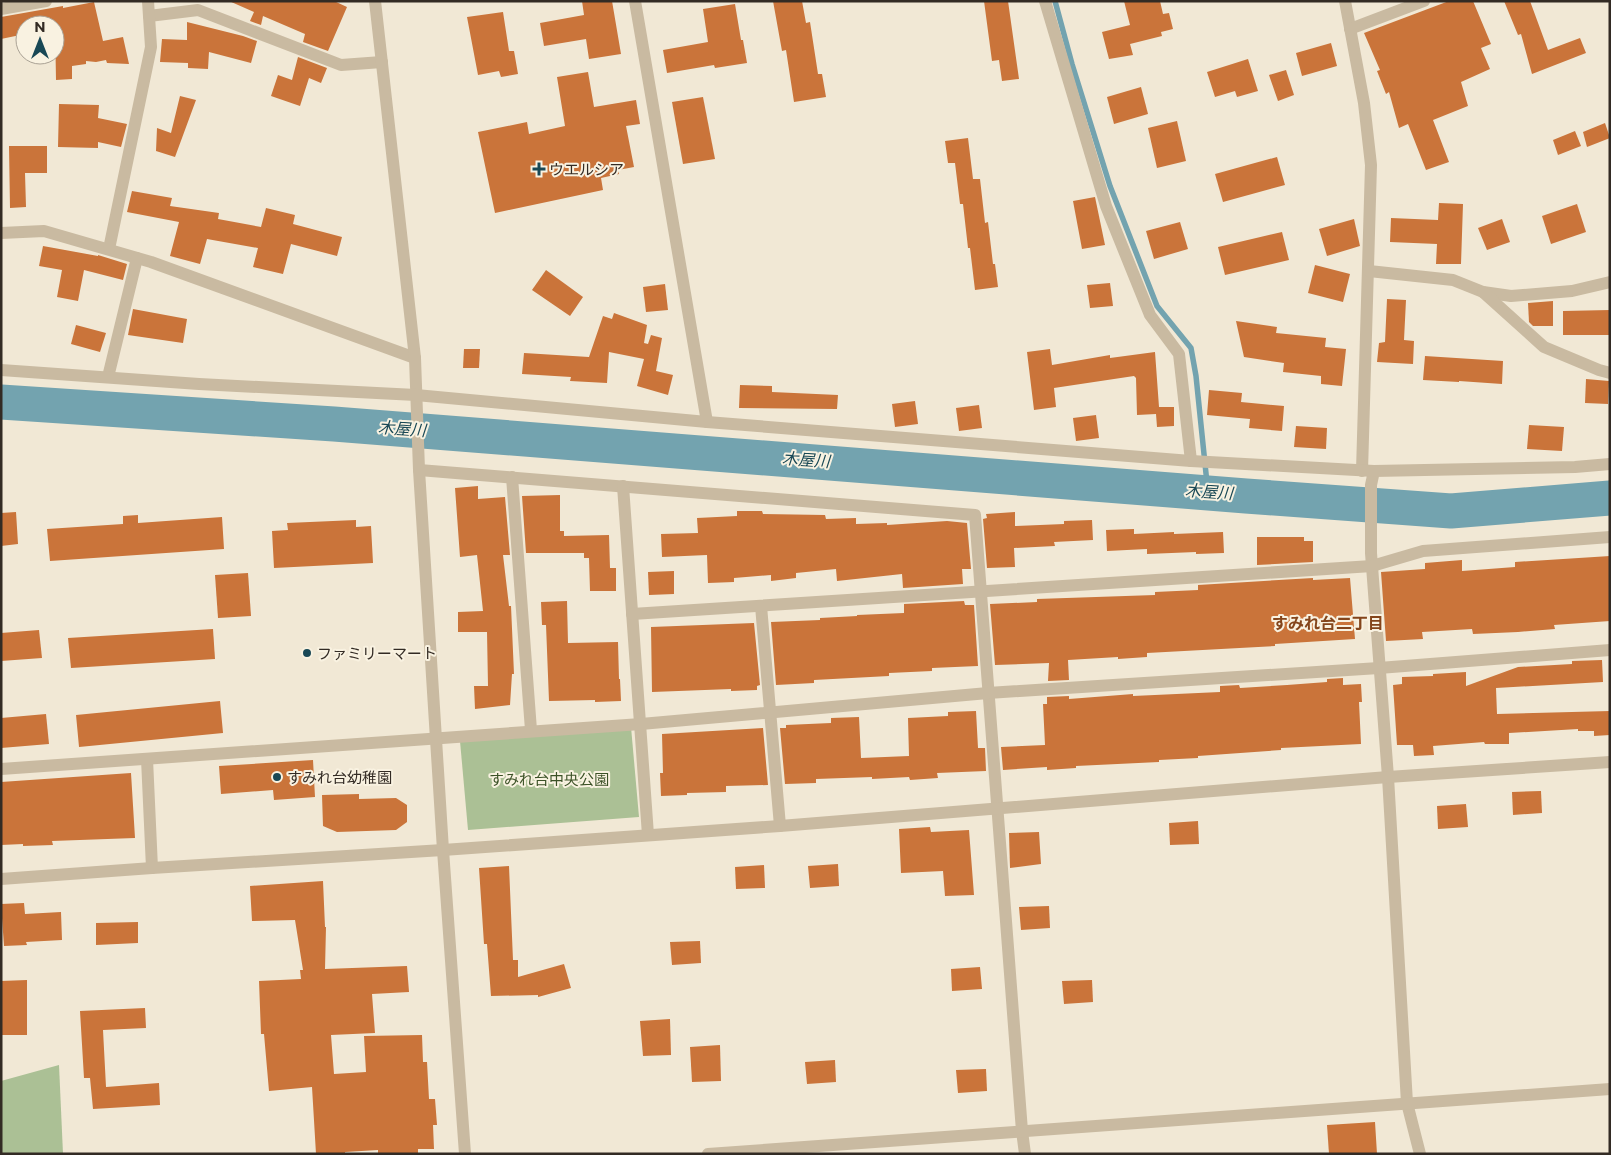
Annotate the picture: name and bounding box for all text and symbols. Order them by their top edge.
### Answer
north arrow [15,15,65,65]
text: N [34,18,46,36]
place label: ウエルシア [549,160,624,179]
marker: ウエルシア [533,163,545,175]
water label: 木屋川 [377,418,429,440]
water label: 木屋川 [781,449,833,471]
water label: 木屋川 [1184,481,1236,503]
district label: すみれ台二丁目 [1272,614,1384,633]
place label: ファミリーマート [317,644,437,663]
marker: ファミリーマート [301,647,313,659]
place label: すみれ台幼稚園 [287,768,392,787]
park label: すみれ台中央公園 [489,770,609,789]
marker: すみれ台幼稚園 [271,771,283,783]

